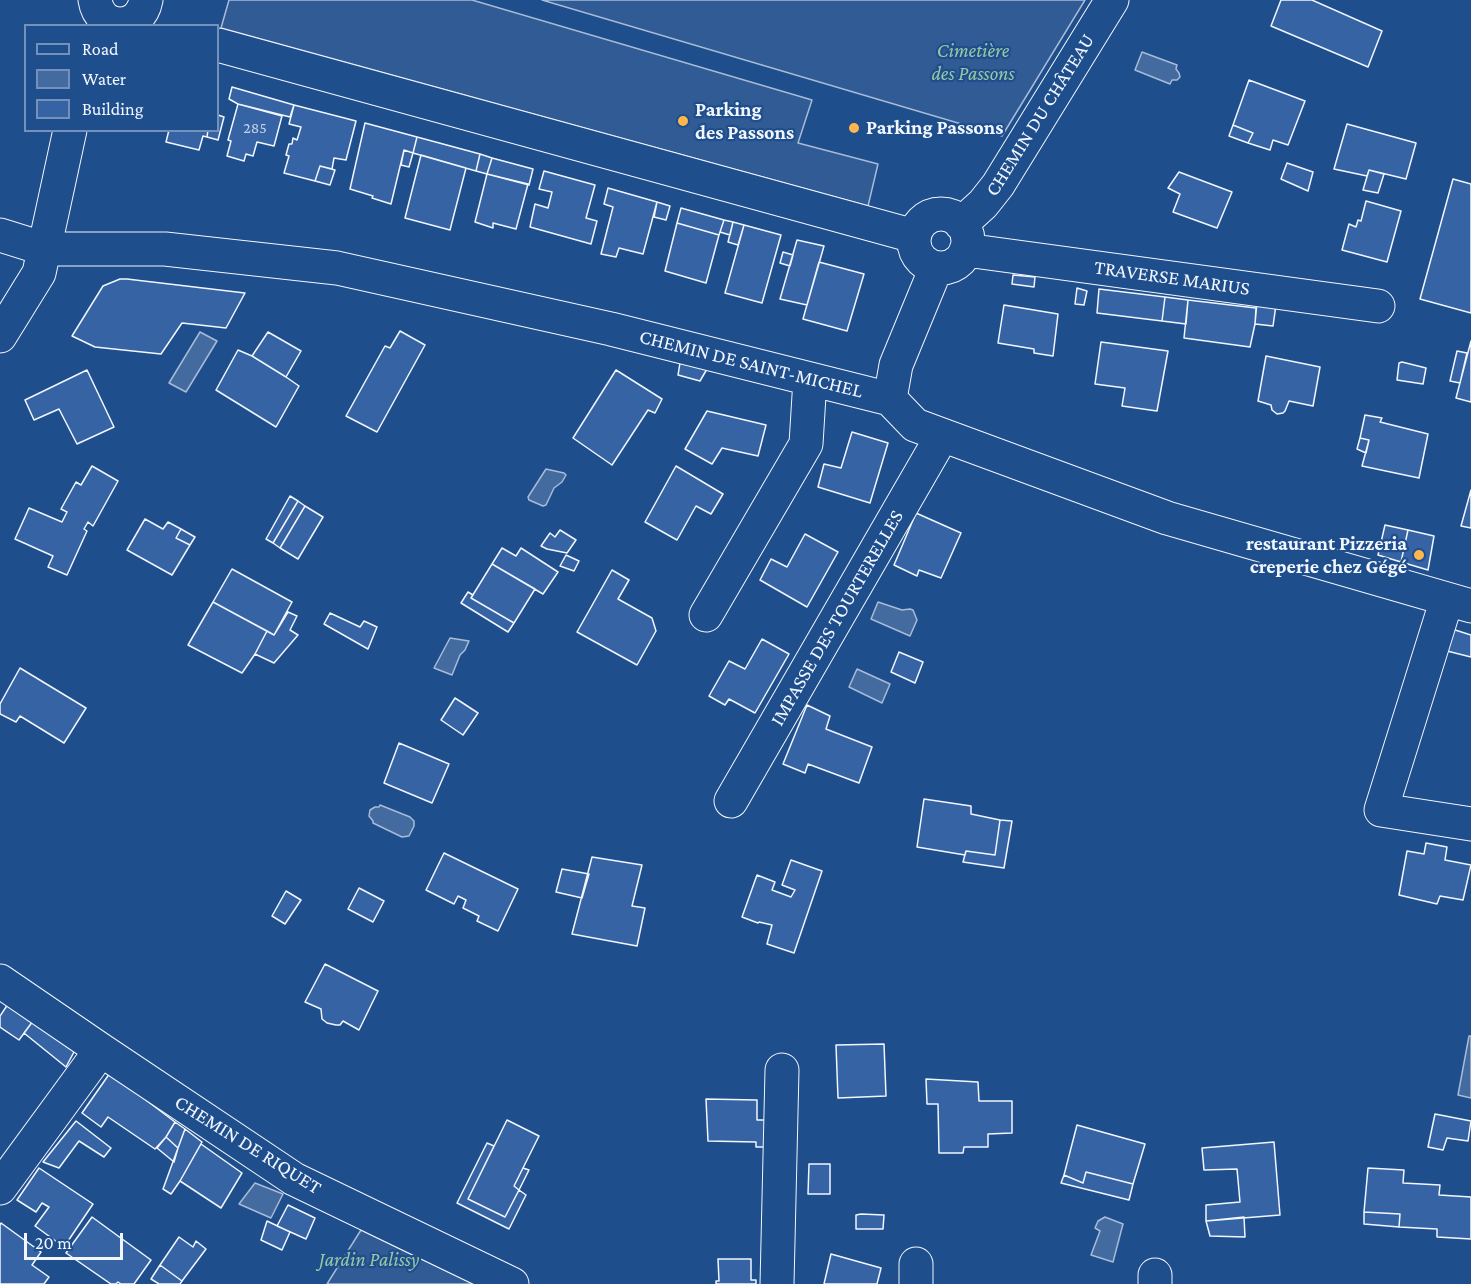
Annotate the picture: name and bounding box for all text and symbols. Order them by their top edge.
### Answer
legend [24,24,219,132]
street label: CHEMIN DU CHÂTEAU [980,29,1100,201]
text: Road [82,39,119,59]
park label: Cimetière des Passons [931,39,1015,86]
text: Water [82,69,126,89]
place label: Parking des Passons [695,98,794,145]
text: Building [82,99,143,119]
marker: Parking des Passons [676,114,690,128]
place label: Parking Passons [866,116,1003,140]
house number: 285 [243,118,267,138]
marker: Parking Passons [847,121,861,135]
street label: TRAVERSE MARIUS [1093,255,1251,301]
street label: CHEMIN DE SAINT-MICHEL [637,325,865,403]
street label: IMPASSE DES TOURTERELLES [765,506,909,730]
place label: restaurant Pizzeria creperie chez Gégé [1246,532,1407,579]
marker: restaurant Pizzeria creperie chez Gégé [1412,548,1426,562]
street label: CHEMIN DE RIQUET [170,1090,326,1200]
scale bar [27,1221,126,1259]
text: 20 m [35,1233,72,1253]
park label: Jardin Palissy [319,1248,419,1272]

